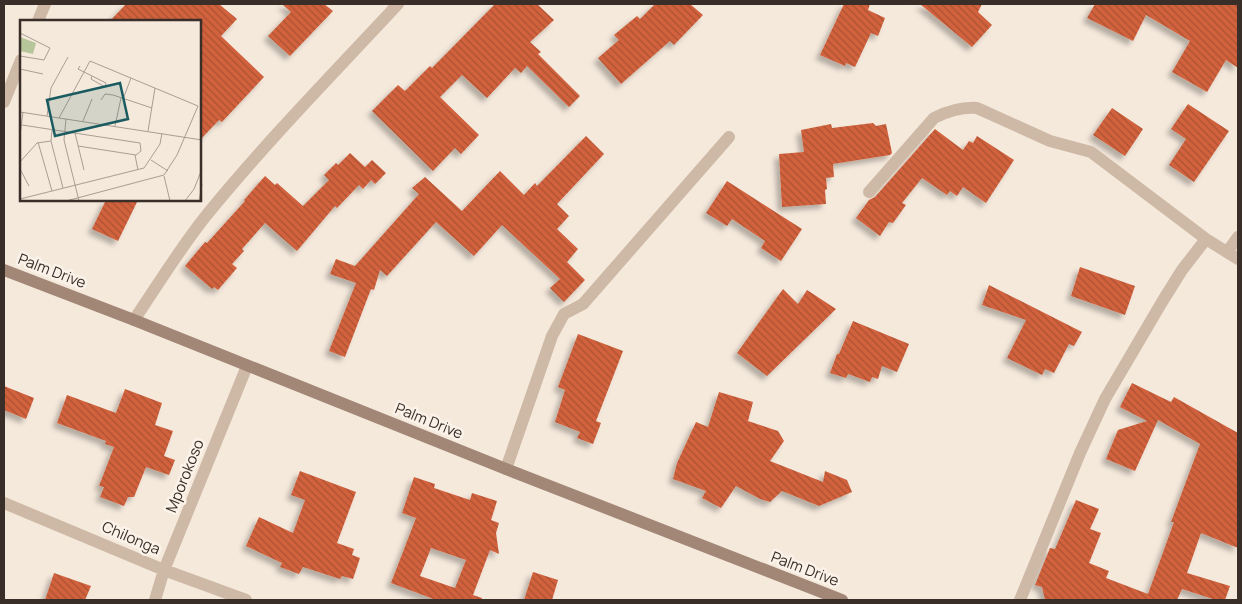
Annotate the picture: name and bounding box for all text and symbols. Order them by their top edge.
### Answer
inset map [20,20,201,201]
street label: Palm Drive [15,248,89,293]
street label: Palm Drive [392,397,466,444]
street label: Mporokoso [160,436,209,516]
street label: Chilonga [99,516,164,559]
street label: Palm Drive [768,546,842,591]

